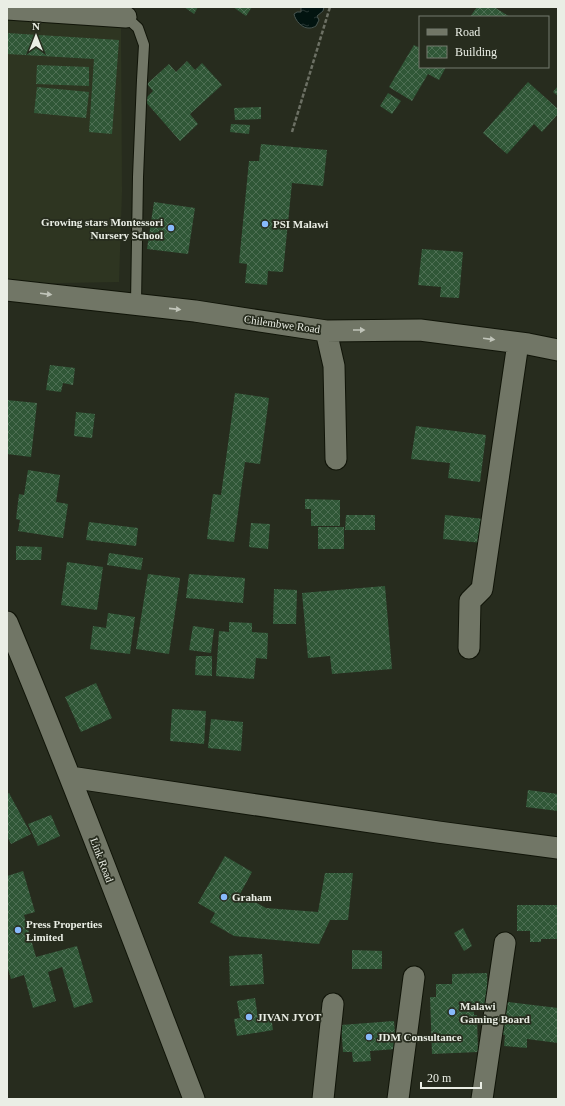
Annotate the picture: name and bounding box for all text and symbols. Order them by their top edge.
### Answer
north arrow [16,16,56,56]
legend [419,16,549,68]
text: N [32,20,40,32]
text: Road [455,25,480,39]
text: Building [455,45,497,59]
place label: Growing stars Montessori Nursery School [41,216,163,241]
place label: PSI Malawi [273,218,328,230]
marker: PSI Malawi [260,219,270,229]
marker: Growing stars Montessori Nursery School [166,223,176,233]
one-way arrow [40,291,52,297]
one-way arrow [169,306,181,312]
street label: Chilembwe Road [243,313,321,335]
one-way arrow [353,327,366,333]
one-way arrow [483,336,495,342]
street label: Link Road [88,836,116,884]
place label: Graham [232,891,272,903]
marker: Graham [219,892,229,902]
place label: Press Properties Limited [26,918,103,943]
marker: Press Properties Limited [13,925,23,935]
place label: Malawi Gaming Board [460,1000,530,1025]
marker: Malawi Gaming Board [447,1007,457,1017]
place label: JIVAN JYOT [257,1011,322,1023]
marker: JIVAN JYOT [244,1012,254,1022]
place label: JDM Consultance [377,1031,462,1043]
marker: JDM Consultance [364,1032,374,1042]
scale bar [421,1064,481,1090]
text: 20 m [427,1071,452,1085]

